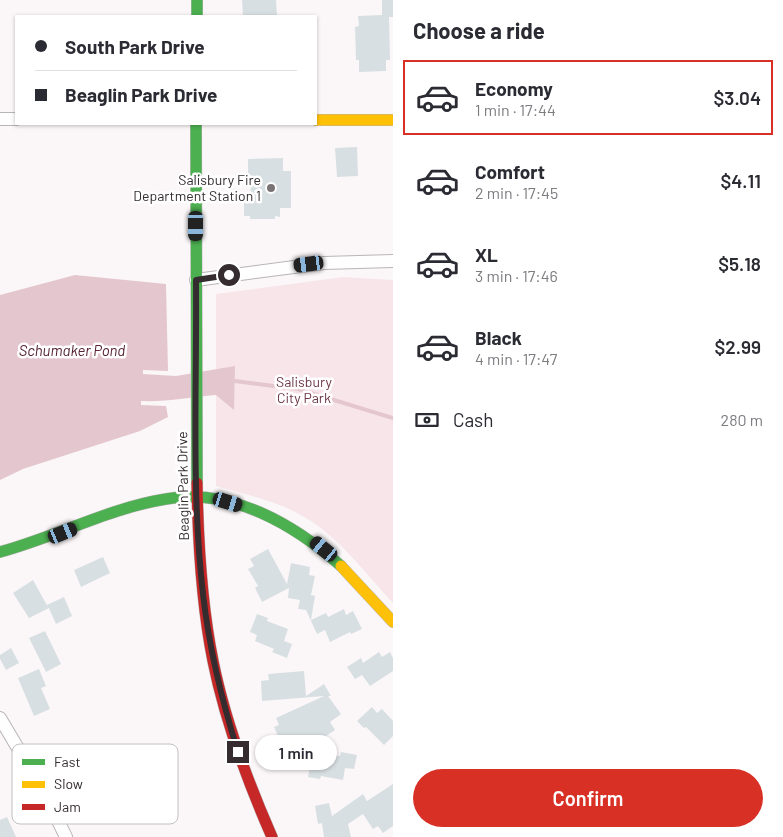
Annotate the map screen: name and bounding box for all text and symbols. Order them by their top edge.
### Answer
text: Choose a ride [413,17,545,43]
text: South Park Drive [65,35,205,58]
icon: car [415,75,460,120]
text: Economy [475,77,553,100]
text: Beaglin Park Drive [65,83,217,106]
text: $3.04 [714,86,761,109]
text: 1 min · 17:44 [475,100,556,119]
icon: car [415,158,460,203]
text: Comfort [475,160,545,183]
text: $4.11 [720,169,761,192]
place label: Salisbury Fire Department Station 1 [133,171,261,204]
marker: Salisbury Fire Department Station 1 [265,182,277,194]
text: 2 min · 17:45 [475,183,558,202]
car [188,211,203,241]
icon: car [415,241,460,286]
text: XL [475,243,498,266]
text: $5.18 [718,252,761,275]
car [293,255,324,273]
route start [218,264,240,286]
text: 3 min · 17:46 [475,266,558,285]
icon: car [415,324,460,369]
text: Black [475,326,522,349]
text: $2.99 [715,335,761,358]
water label: Schumaker Pond [19,341,125,359]
text: 4 min · 17:47 [475,349,557,368]
park label: Salisbury City Park [276,373,333,406]
icon: cash [413,406,441,434]
text: Cash [453,408,494,431]
text: 280 m [721,410,763,429]
street label: Beaglin Park Drive [173,431,192,541]
car [211,490,244,514]
car [46,520,79,546]
car [307,534,340,564]
callout: 1 min [256,734,338,770]
route end [227,741,249,763]
text: 1 min [279,743,313,762]
legend [12,744,178,824]
text: Fast [54,753,80,770]
button: Confirm [413,769,763,827]
text: Slow [54,775,83,792]
text: Jam [54,798,81,815]

